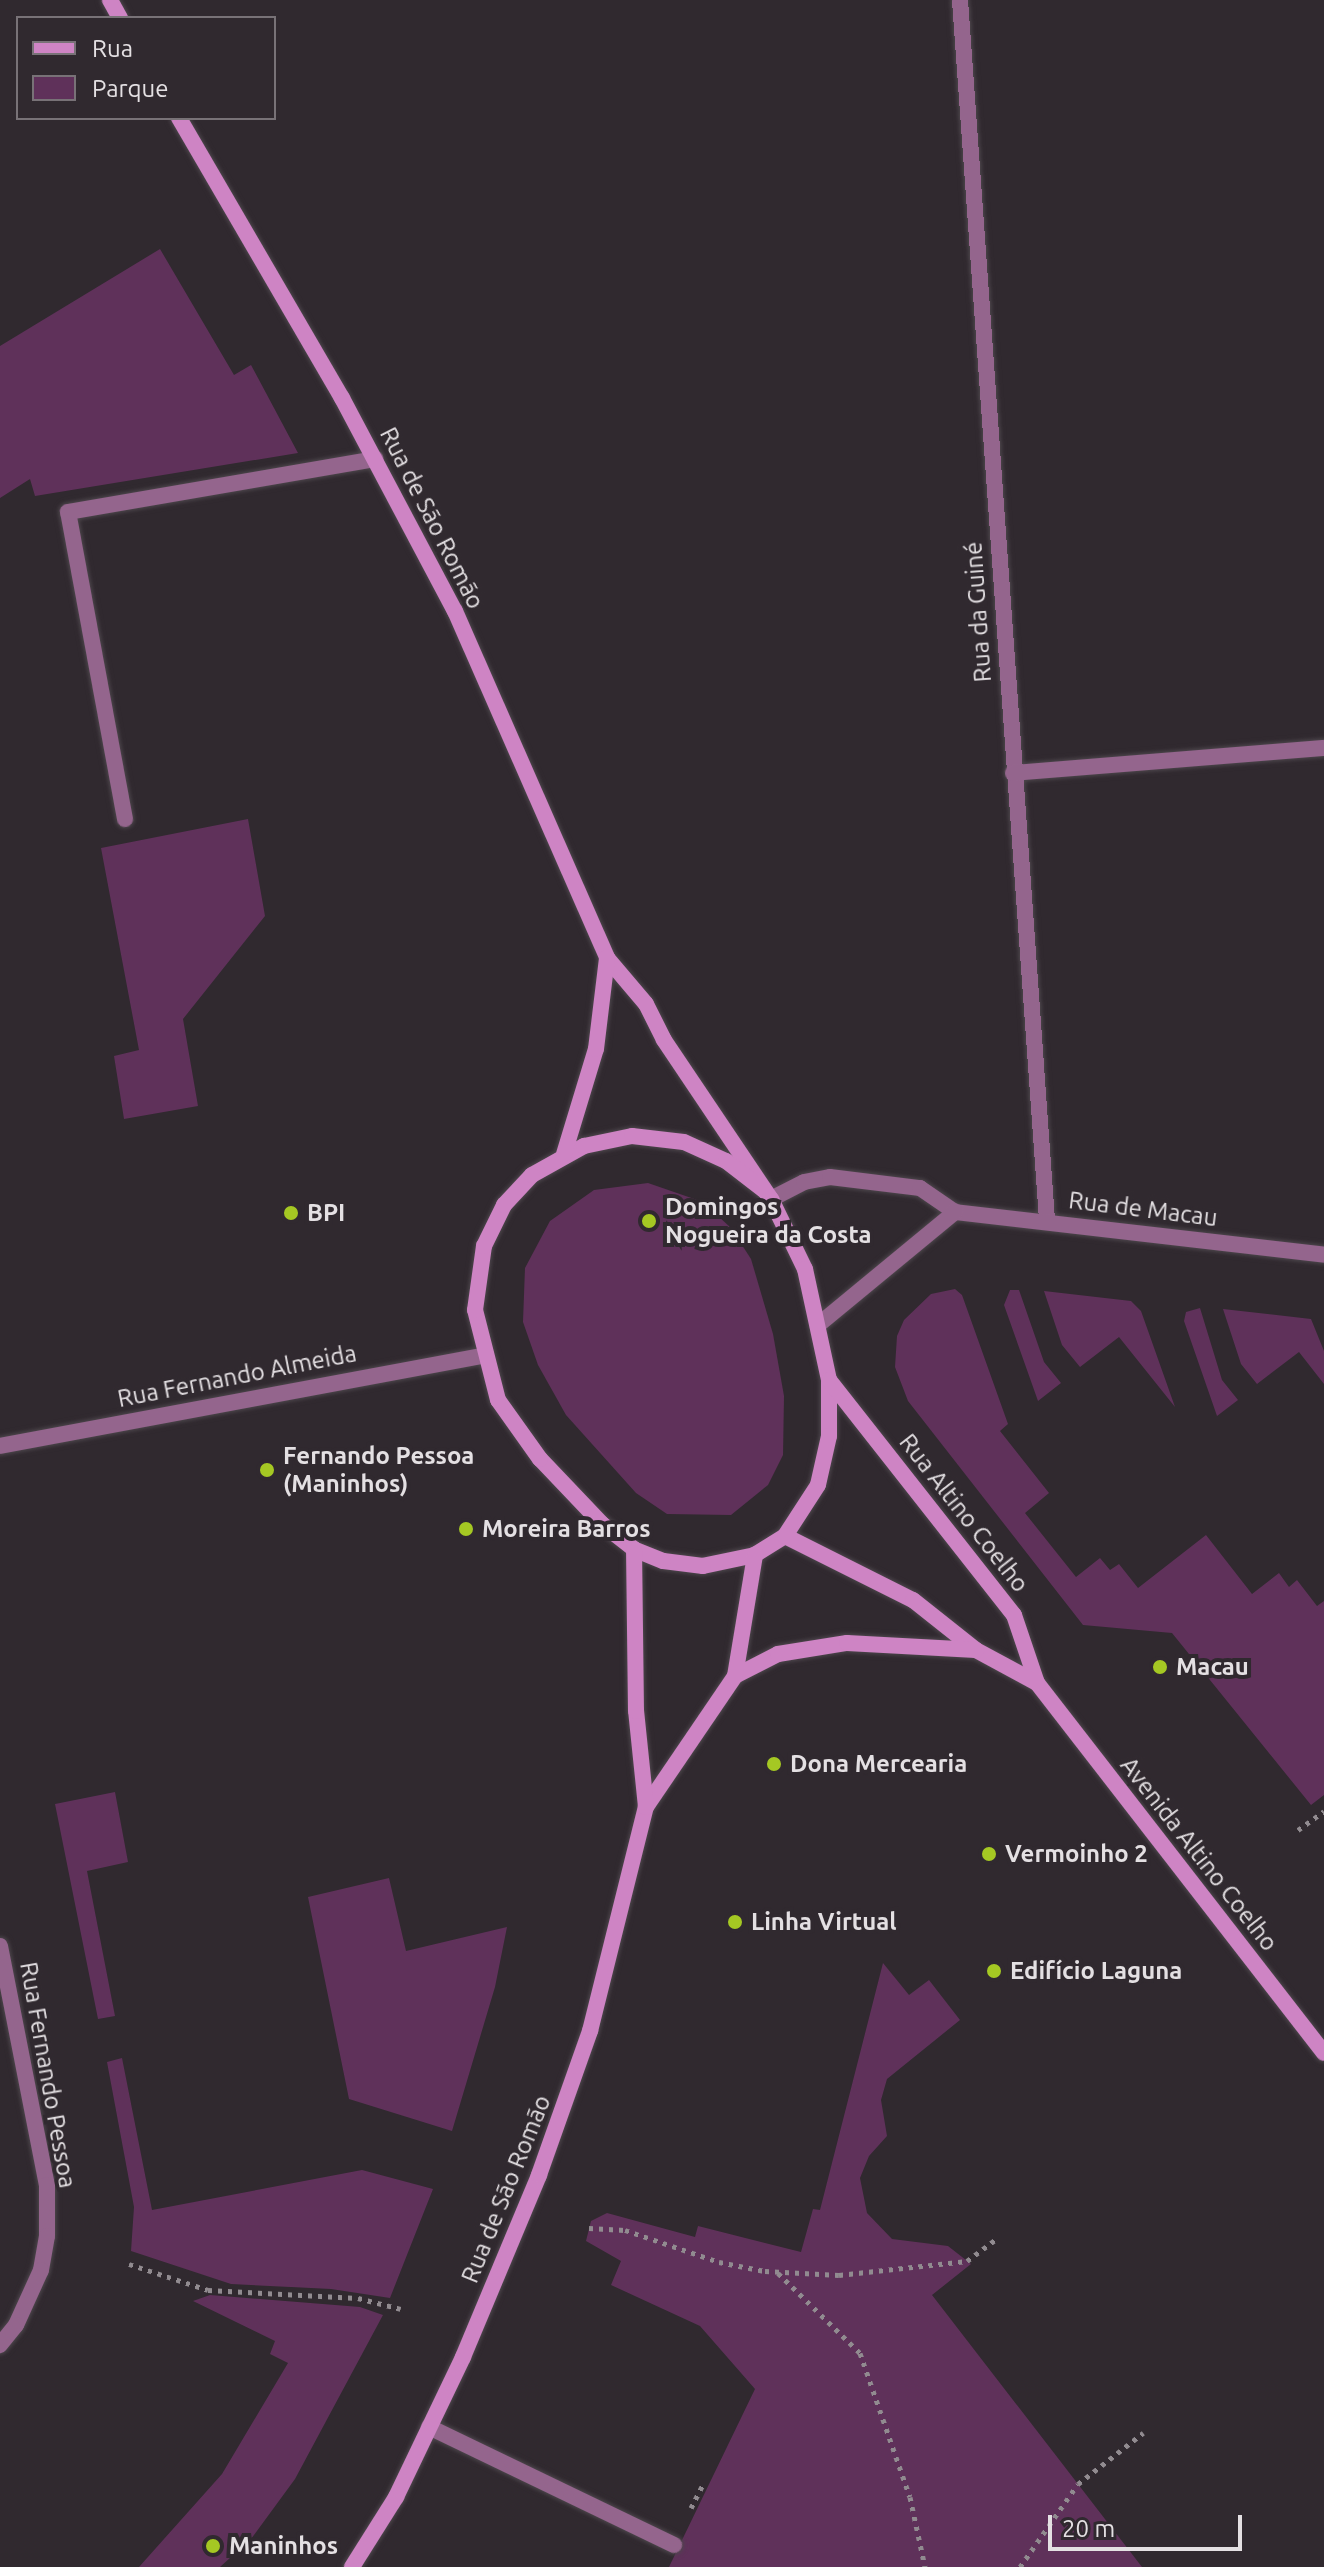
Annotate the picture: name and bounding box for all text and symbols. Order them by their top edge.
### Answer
legend [16,16,276,120]
text: Rua [92,35,133,62]
text: Parque [92,75,169,102]
street label: Rua de São Romão [374,422,490,614]
street label: Rua da Guiné [959,541,997,683]
street label: Rua de Macau [1067,1186,1219,1232]
place label: Domingos Nogueira da Costa [665,1193,871,1249]
place label: BPI [307,1199,345,1227]
marker: BPI [282,1204,300,1222]
marker: Domingos Nogueira da Costa [640,1212,658,1230]
street label: Rua Fernando Almeida [115,1339,359,1413]
street label: Rua Altino Coelho [893,1428,1035,1598]
place label: Fernando Pessoa (Maninhos) [283,1442,474,1498]
marker: Fernando Pessoa (Maninhos) [258,1461,276,1479]
place label: Moreira Barros [482,1515,651,1543]
marker: Moreira Barros [457,1520,475,1538]
place label: Macau [1176,1653,1249,1681]
marker: Macau [1151,1658,1169,1676]
place label: Dona Mercearia [790,1750,967,1778]
street label: Avenida Altino Coelho [1114,1751,1284,1957]
marker: Dona Mercearia [765,1755,783,1773]
place label: Vermoinho 2 [1005,1840,1148,1868]
marker: Vermoinho 2 [980,1845,998,1863]
place label: Linha Virtual [751,1908,896,1936]
marker: Linha Virtual [726,1913,744,1931]
place label: Edifício Laguna [1010,1957,1182,1985]
street label: Rua Fernando Pessoa [14,1960,82,2190]
marker: Edifício Laguna [985,1962,1003,1980]
street label: Rua de São Romão [455,2091,557,2287]
scale bar [1052,2499,1246,2549]
text: 20 m [1062,2515,1115,2542]
place label: Maninhos [229,2532,338,2560]
marker: Maninhos [204,2537,222,2555]

